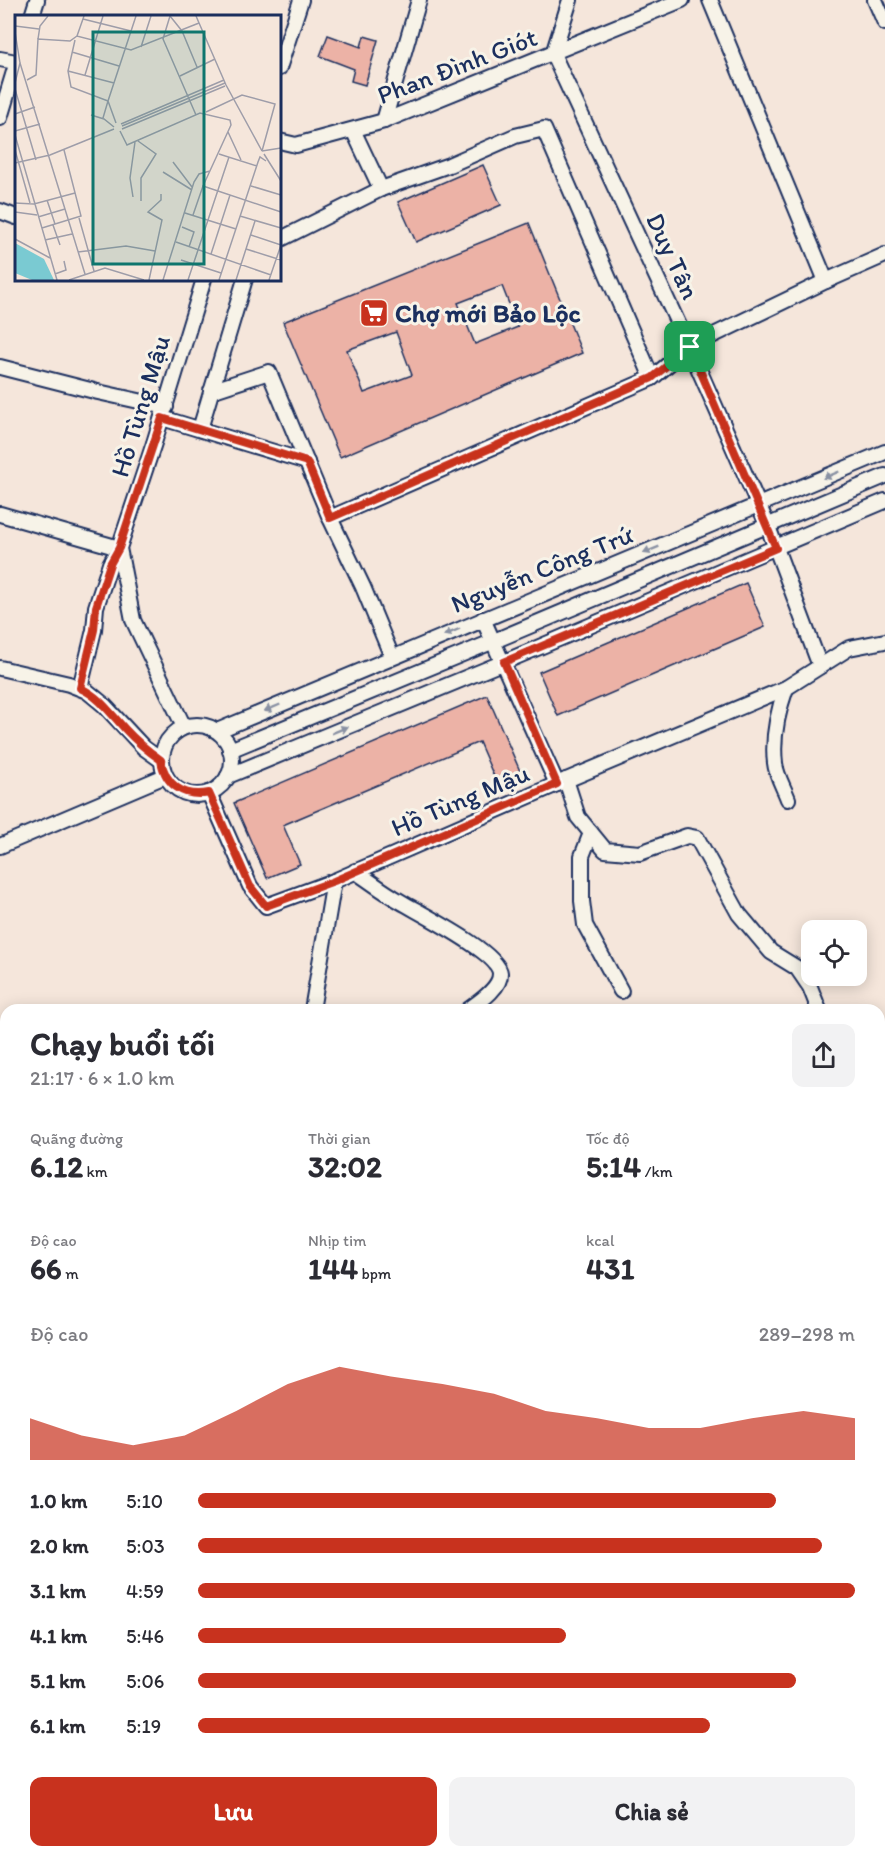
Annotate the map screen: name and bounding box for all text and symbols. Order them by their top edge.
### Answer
inset map [15,15,280,280]
street label: Phan Đình Giót [373,21,542,111]
street label: Duy Tân [639,208,707,304]
supermarket icon: Chợ mới Bảo Lộc [358,297,390,329]
place label: Chợ mới Bảo Lộc [395,297,581,329]
pin [664,321,715,372]
icon: arrive [673,330,706,363]
street label: Hồ Tùng Mậu [103,331,177,481]
one-way arrow [822,471,840,480]
street label: Nguyễn Công Trứ [446,518,638,620]
one-way arrow [642,546,660,555]
one-way arrow [442,627,460,637]
one-way arrow [262,703,280,713]
one-way arrow [331,725,349,734]
street label: Hồ Tùng Mậu [386,757,534,843]
map controls [801,920,867,986]
button: locate [801,920,867,986]
text: Chạy buổi tối [30,1024,215,1063]
button: share [792,1024,855,1087]
text: 21:17 · 6 × 1.0 km [30,1066,175,1090]
text: Quãng đường [30,1129,123,1148]
text: Thời gian [308,1129,371,1148]
text: Tốc độ [586,1129,630,1148]
text: 6.12 [30,1148,83,1185]
text: 32:02 [308,1148,382,1185]
text: 5:14 [586,1148,641,1185]
text: km [83,1162,108,1181]
text: /km [641,1162,673,1181]
text: Độ cao [30,1231,77,1250]
text: Nhịp tim [308,1231,367,1250]
text: kcal [586,1231,614,1250]
text: 66 [30,1250,62,1287]
text: 144 [308,1250,358,1287]
text: 431 [586,1250,634,1287]
text: m [62,1264,79,1283]
text: bpm [358,1264,391,1283]
text: Độ cao [30,1322,88,1346]
text: 289–298 m [759,1322,855,1346]
text: 1.0 km [30,1489,87,1513]
text: 5:10 [126,1489,163,1513]
text: 2.0 km [30,1534,89,1558]
text: 5:03 [126,1534,165,1558]
text: 3.1 km [30,1579,86,1603]
text: 4:59 [126,1579,164,1603]
text: 4.1 km [30,1624,87,1648]
text: 5:46 [126,1624,164,1648]
text: 5.1 km [30,1669,86,1693]
text: 5:06 [126,1669,164,1693]
text: 6.1 km [30,1714,86,1738]
text: 5:19 [126,1714,161,1738]
button: Lưu [30,1777,437,1846]
button: Chia sẻ [449,1777,855,1846]

